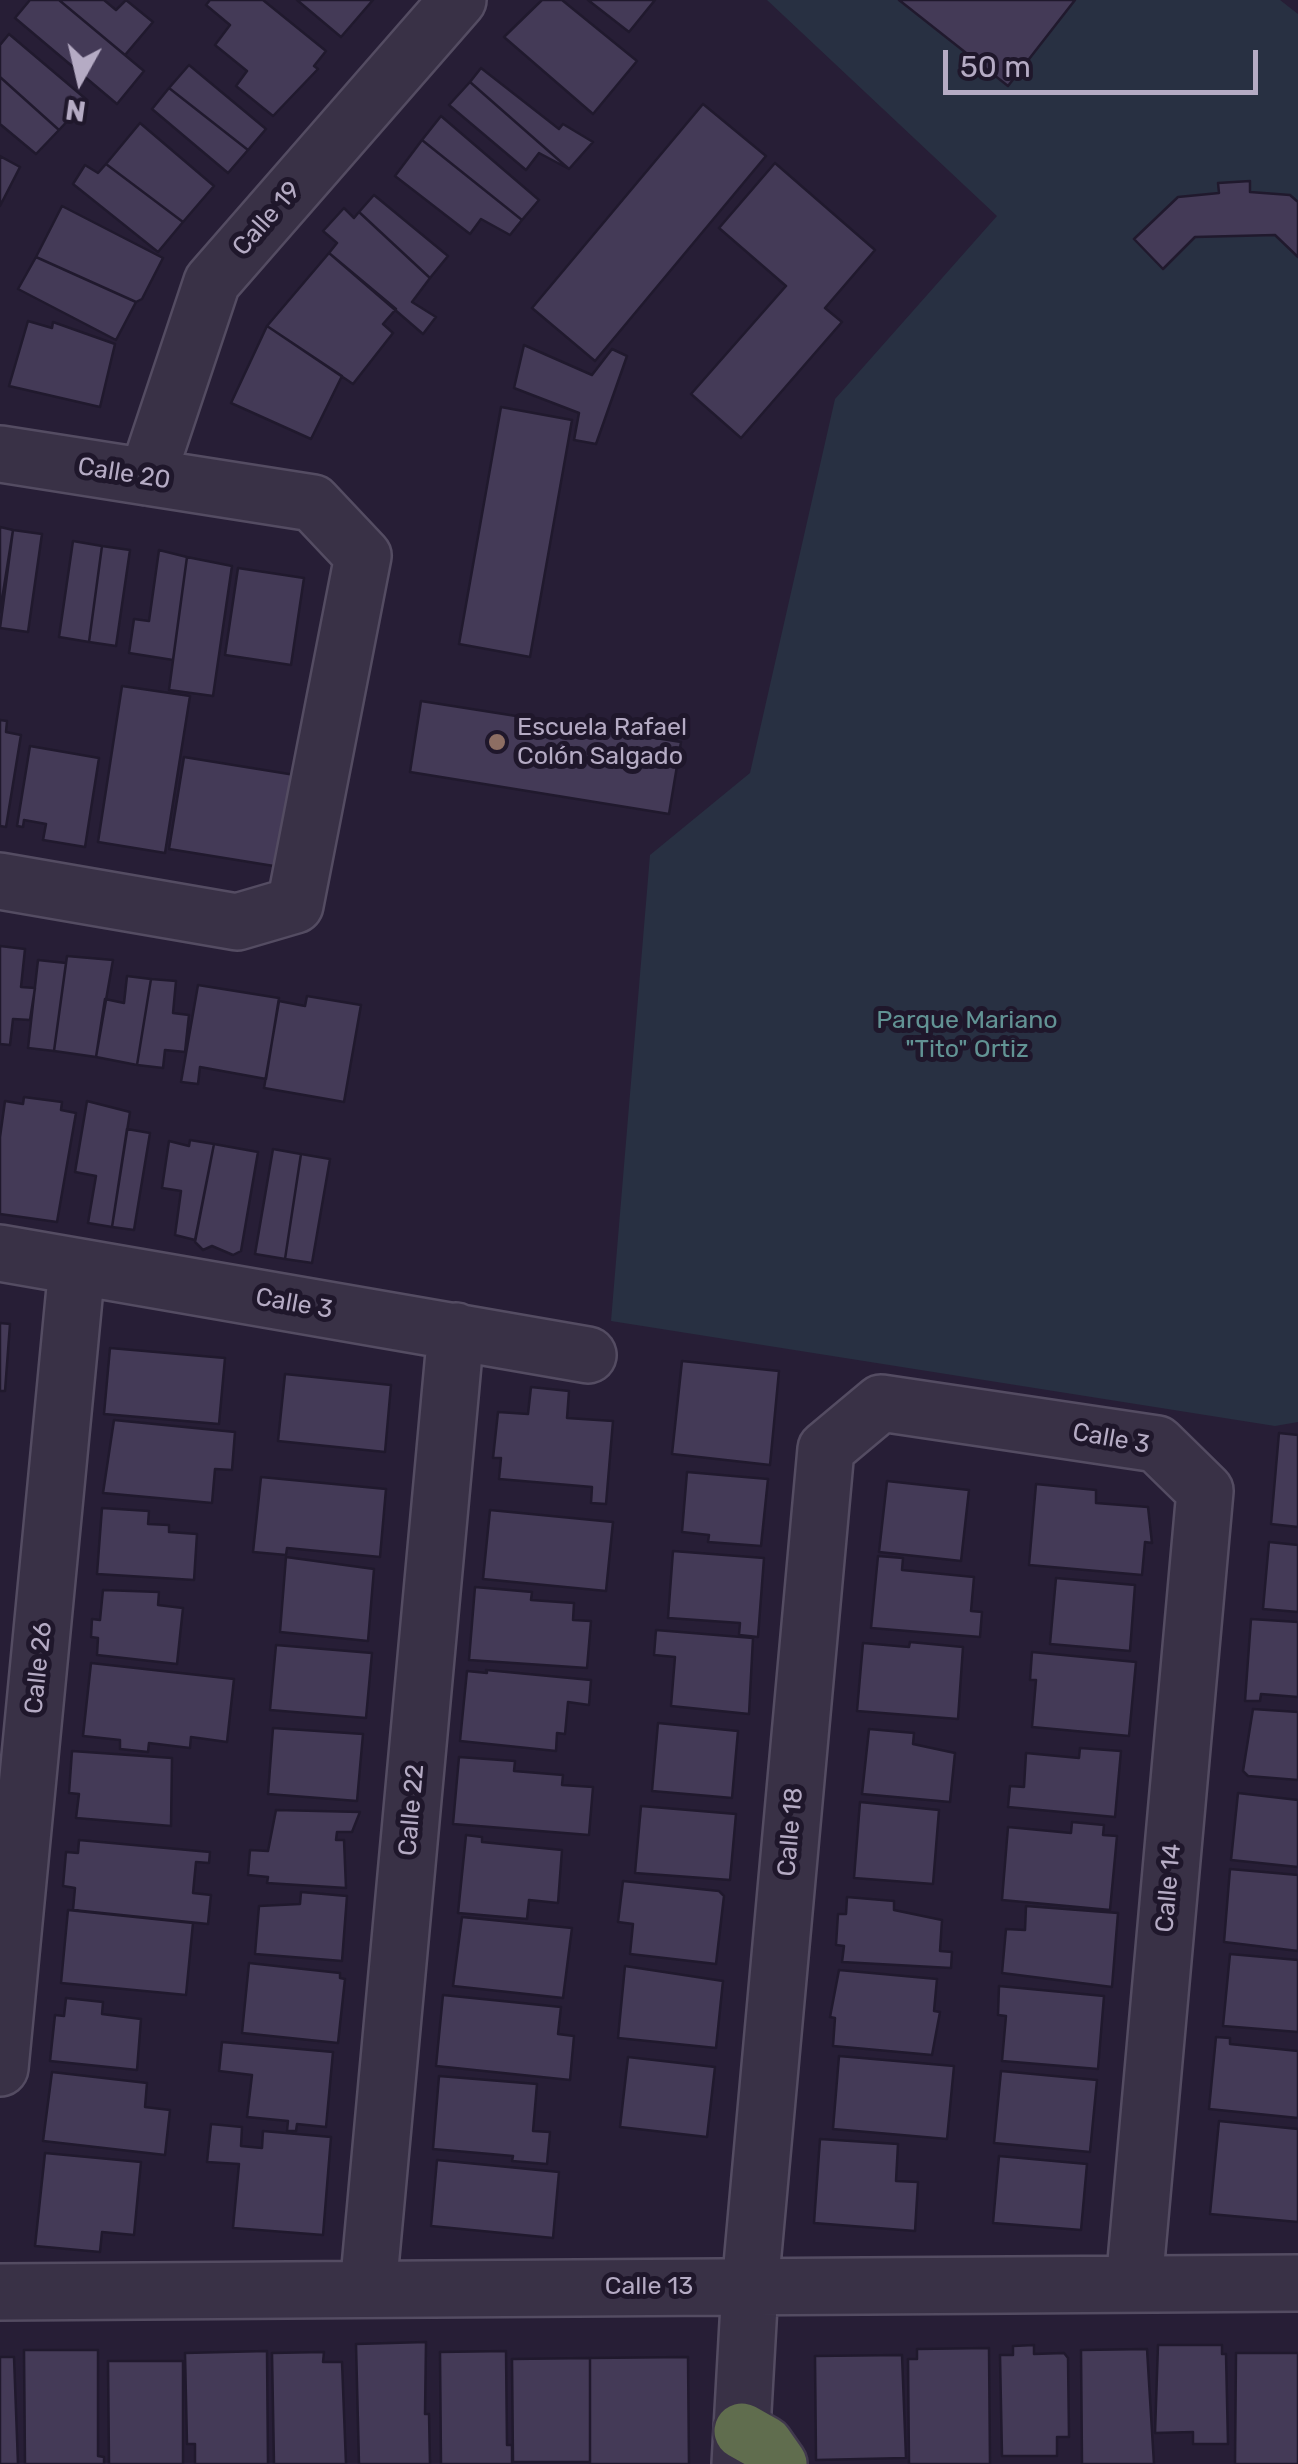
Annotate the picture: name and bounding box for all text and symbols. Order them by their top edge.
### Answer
north arrow [30,30,130,130]
scale bar [948,30,1263,92]
text: 50 m [960,49,1031,85]
text: N [63,92,88,128]
street label: Calle 19 [227,176,307,262]
street label: Calle 20 [76,452,172,496]
place label: Escuela Rafael Colón Salgado [517,713,687,772]
marker: Escuela Rafael Colón Salgado [486,731,508,753]
park label: Parque Mariano "Tito" Ortiz [876,1006,1058,1065]
street label: Calle 3 [253,1282,335,1326]
street label: Calle 3 [1070,1417,1152,1461]
street label: Calle 26 [19,1620,59,1716]
street label: Calle 22 [393,1763,431,1857]
street label: Calle 18 [772,1786,810,1878]
street label: Calle 14 [1150,1842,1188,1934]
street label: Calle 13 [605,2272,693,2302]

